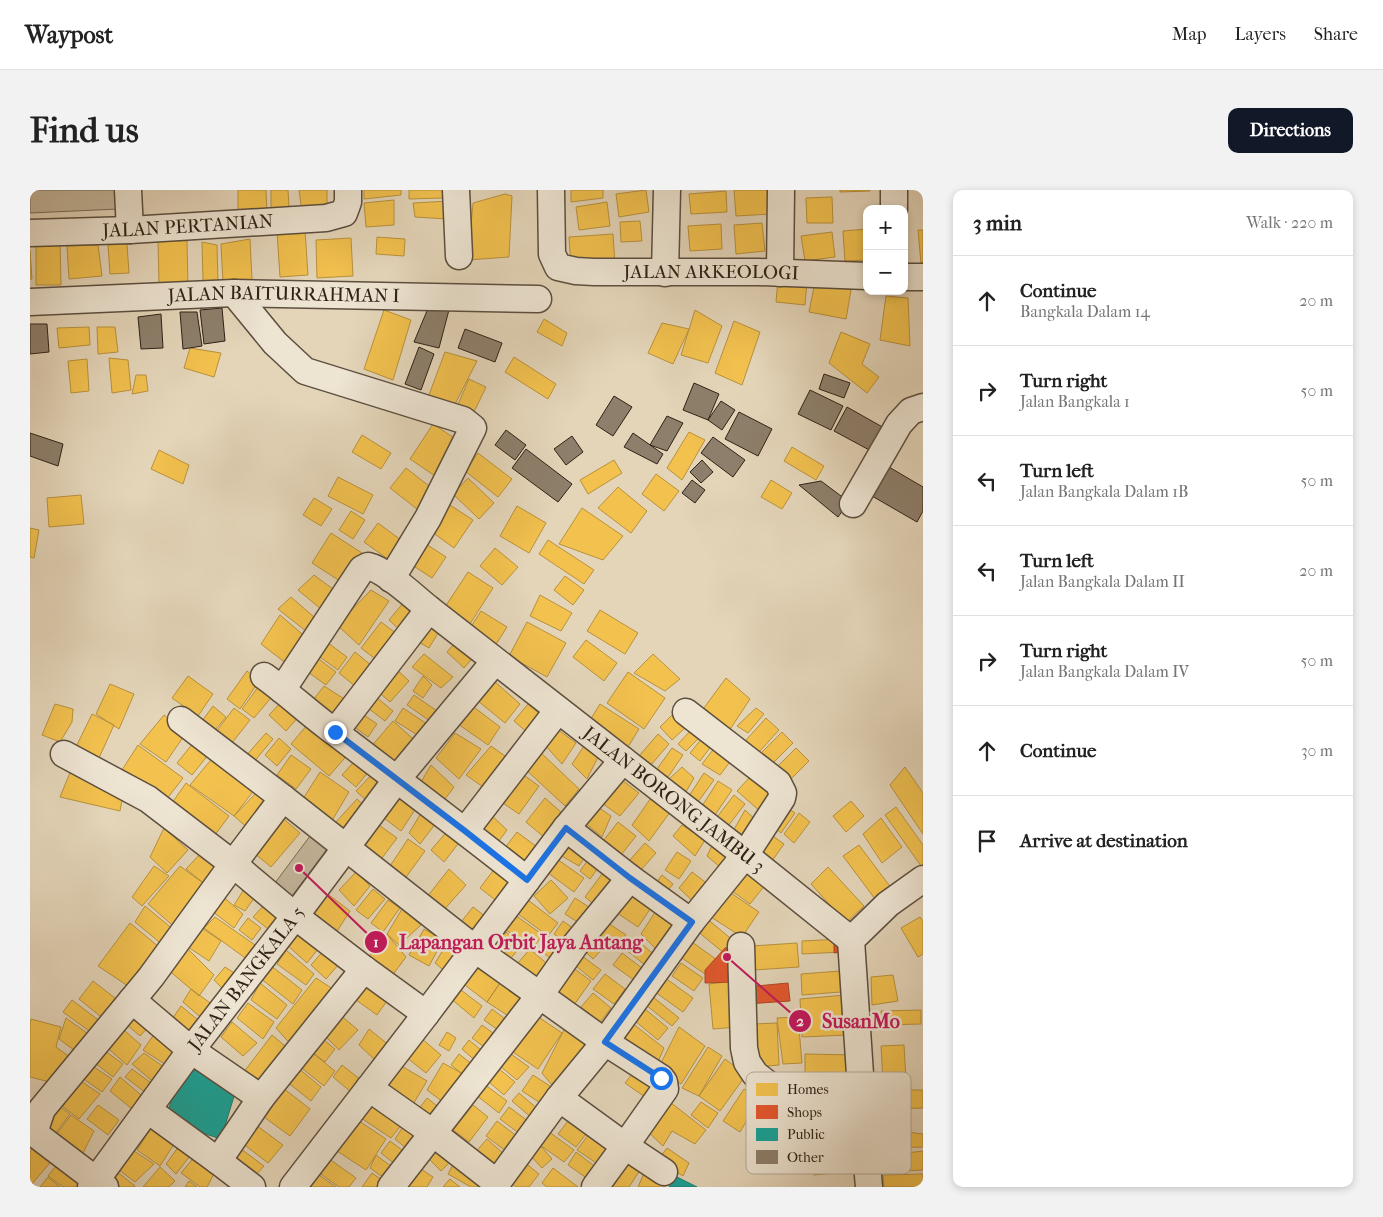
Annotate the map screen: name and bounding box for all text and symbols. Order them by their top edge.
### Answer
text: Waypost [25,21,113,49]
text: Map [1172,24,1206,45]
text: Layers [1234,24,1286,45]
text: Share [1314,24,1358,45]
button: Directions [1228,108,1353,153]
text: Find us [30,110,139,151]
map controls [863,205,908,295]
button: + [863,205,908,250]
street label: JALAN PERTANIAN [100,210,275,242]
text: 3 min [973,211,1022,235]
text: Walk · 220 m [1246,213,1333,232]
button: − [863,250,908,295]
street label: JALAN ARKEOLOGI [621,261,799,284]
text: Continue [1020,280,1096,302]
street label: JALAN BAITURRAHMAN I [165,282,400,307]
icon: ahead [973,287,1001,315]
text: 20 m [1299,291,1333,310]
text: Bangkala Dalam 14 [1020,302,1150,321]
text: Turn right [1020,370,1107,392]
icon: right [973,377,1001,405]
text: 50 m [1301,381,1333,400]
text: Jalan Bangkala 1 [1020,392,1130,411]
text: Turn left [1020,460,1094,482]
icon: left [973,467,1001,495]
text: 50 m [1301,471,1333,490]
text: Jalan Bangkala Dalam 1B [1020,482,1188,501]
text: Turn left [1020,550,1094,572]
icon: left [973,557,1001,585]
text: 20 m [1299,561,1333,580]
text: Jalan Bangkala Dalam II [1020,572,1185,591]
text: Turn right [1020,640,1107,662]
icon: right [973,647,1001,675]
text: 50 m [1301,651,1333,670]
text: Jalan Bangkala Dalam IV [1020,662,1189,681]
route end [324,721,347,744]
street label: JALAN BORONG JAMBU 3 [577,721,769,877]
icon: ahead [973,737,1001,765]
text: Continue [1020,740,1096,762]
text: 30 m [1301,741,1333,760]
icon: arrive [973,827,1001,855]
text: Arrive at destination [1020,830,1188,852]
street label: JALAN BANGKALA 5 [182,902,309,1057]
callout: Lapangan Orbit Jaya Antang [364,924,653,959]
text: Lapangan Orbit Jaya Antang [399,931,644,954]
text: 1 [373,933,379,951]
callout: SusanMo [787,1004,910,1039]
text: SusanMo [822,1010,900,1033]
text: 2 [796,1012,804,1030]
route start [650,1067,673,1090]
legend [746,1072,911,1174]
text: Homes [787,1081,829,1098]
text: Shops [787,1104,822,1121]
text: Public [787,1126,825,1143]
text: Other [787,1149,824,1166]

